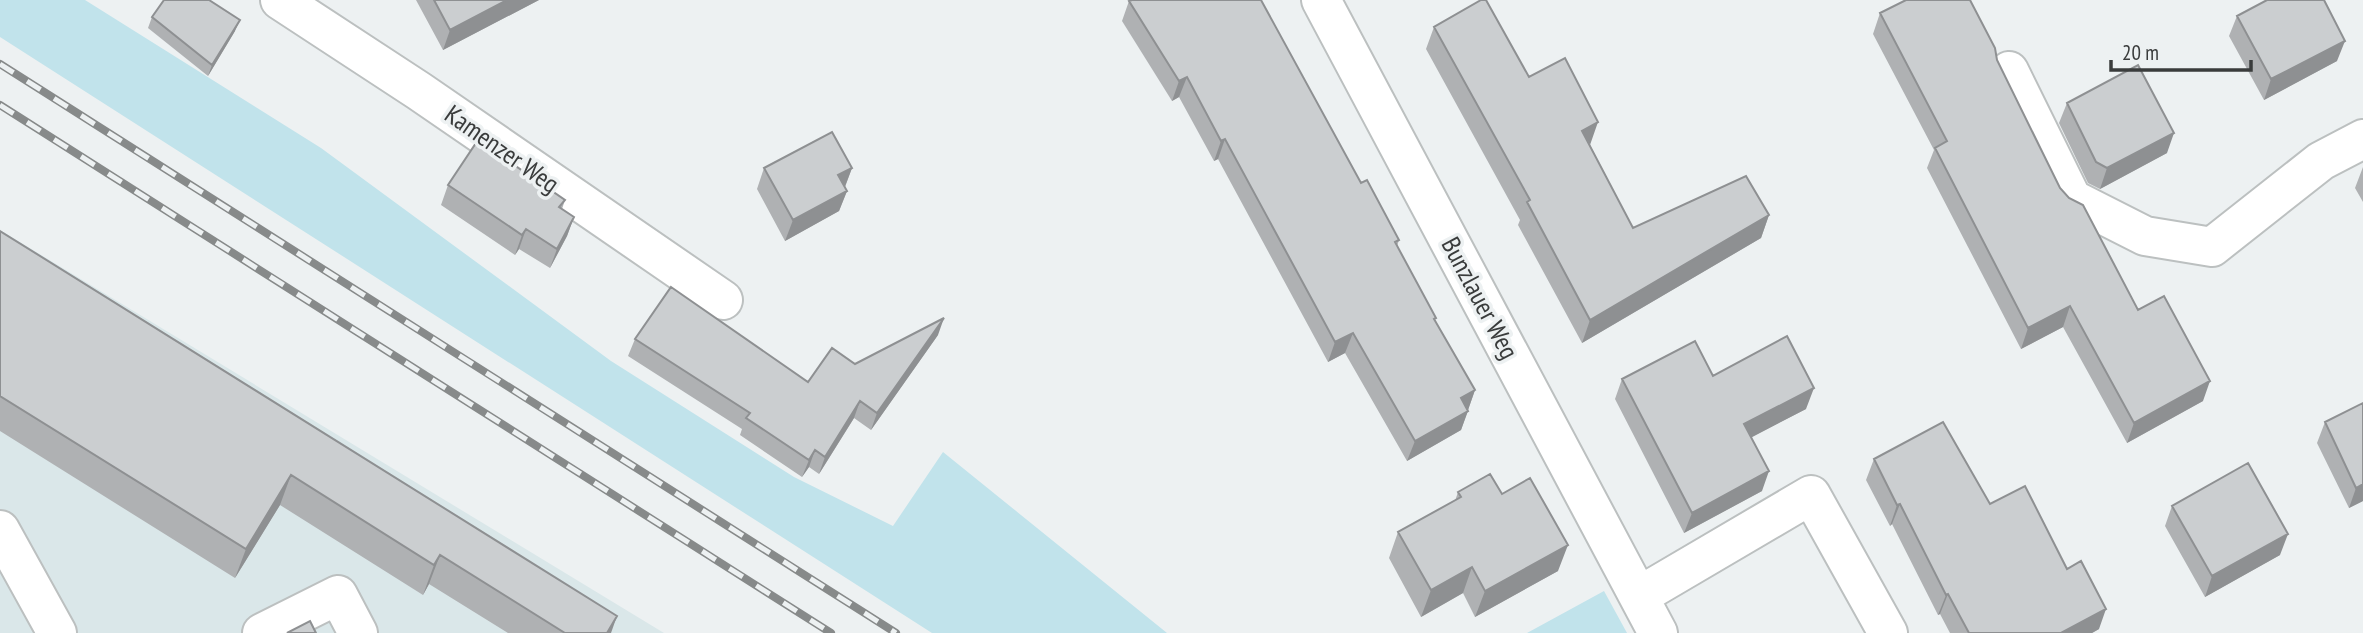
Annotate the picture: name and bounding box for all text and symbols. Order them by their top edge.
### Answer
scale bar [2111,28,2251,72]
text: 20 m [2122,39,2159,66]
street label: Kamenzer Weg [439,97,566,200]
street label: Bunzlauer Weg [1435,231,1526,364]

